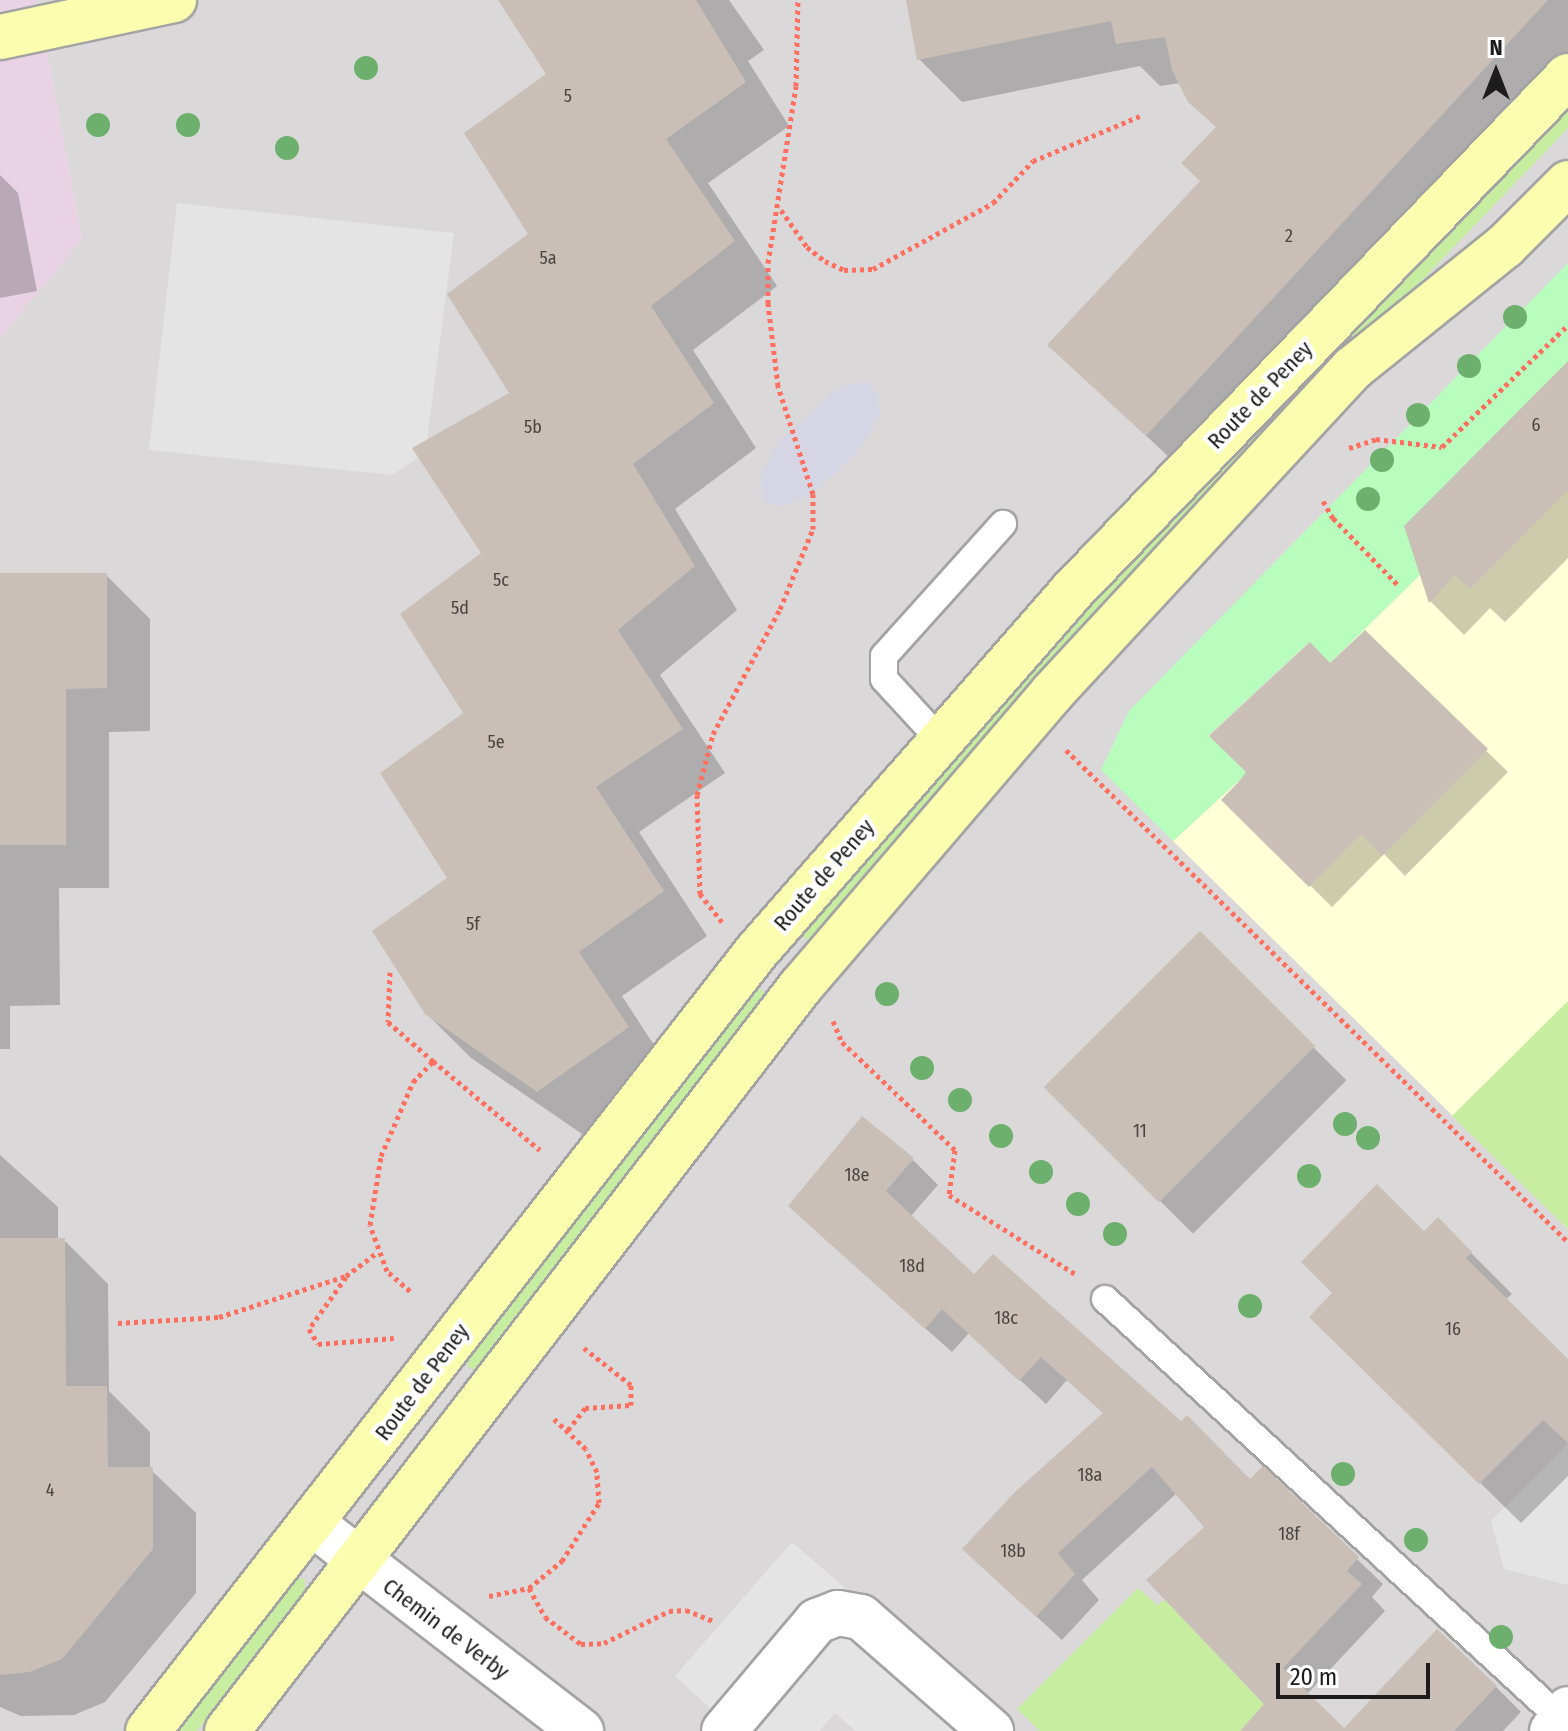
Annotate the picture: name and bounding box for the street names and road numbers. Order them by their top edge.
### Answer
street label: Route de Peney [1202,336,1318,454]
street label: Route de Peney [768,814,880,936]
street label: Route de Peney [370,1318,474,1446]
street label: Chemin de Verby [378,1573,514,1685]

